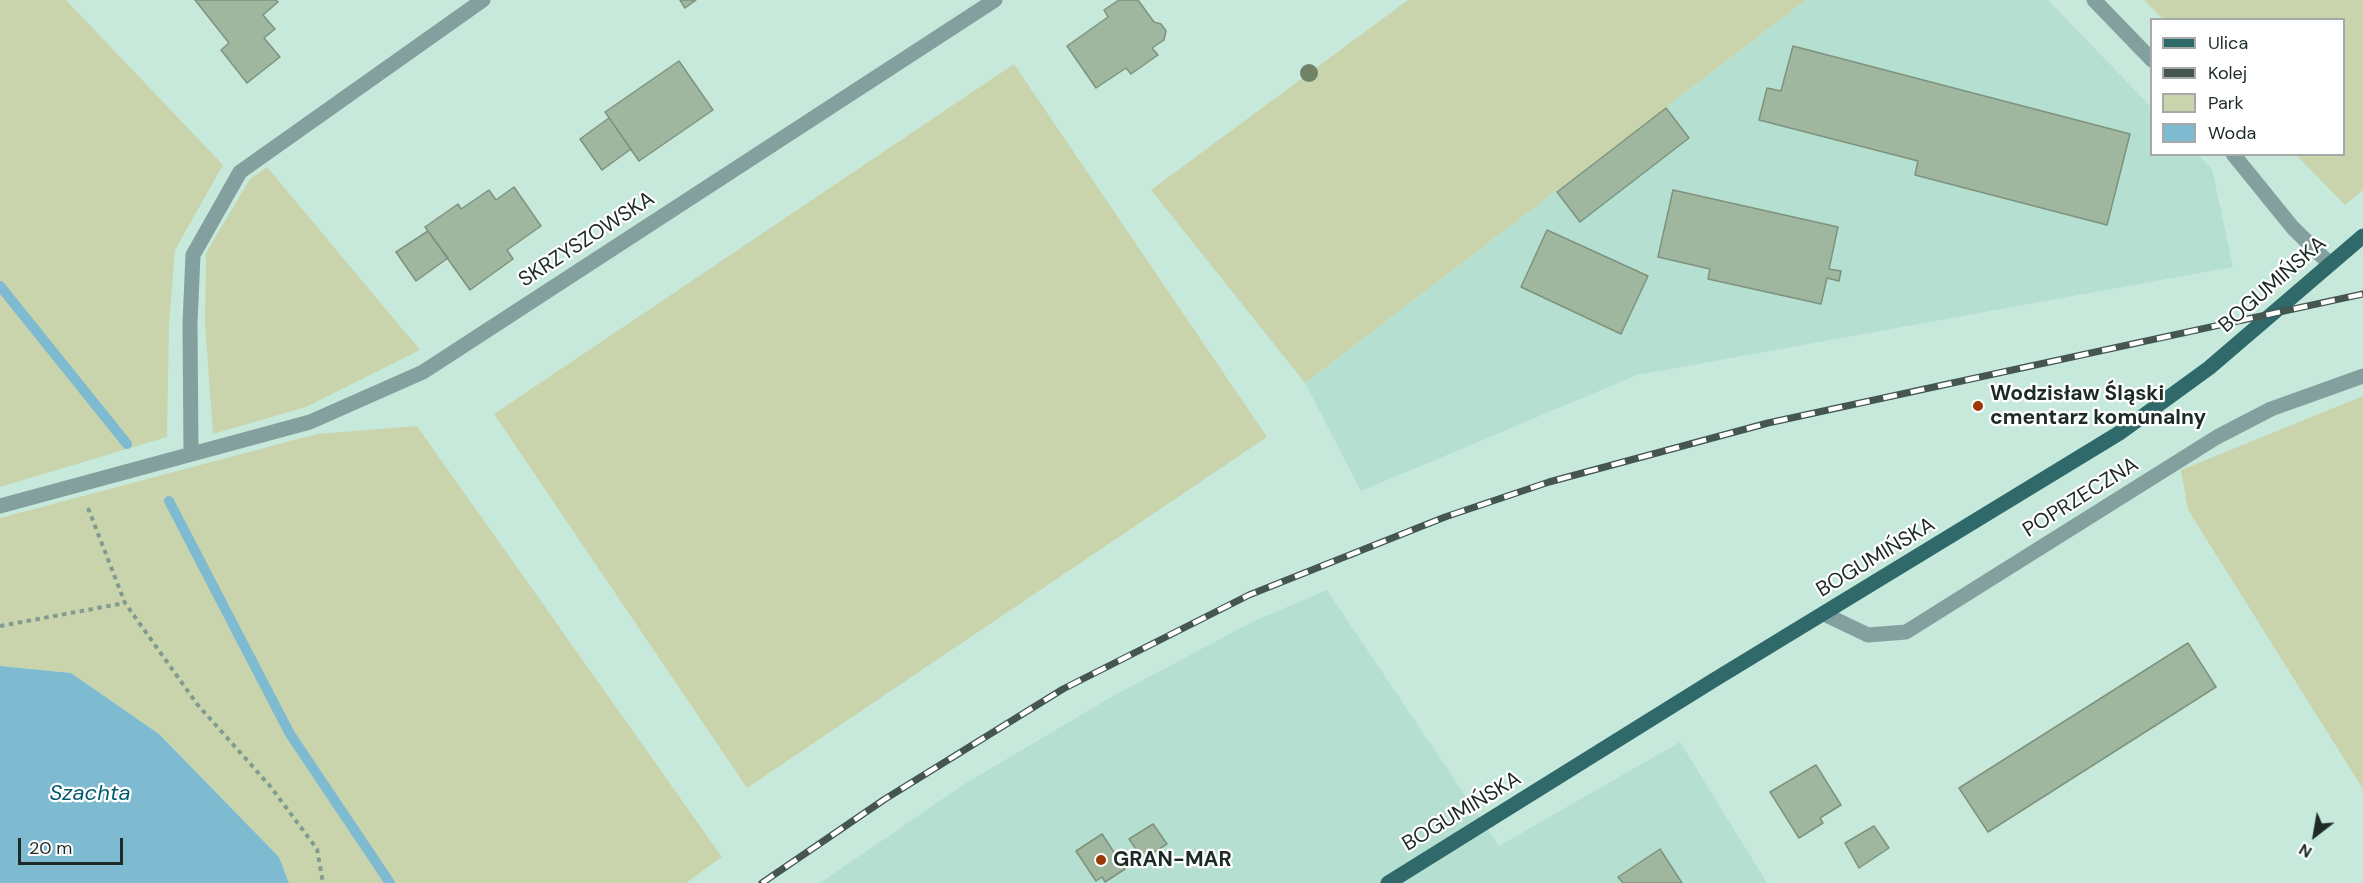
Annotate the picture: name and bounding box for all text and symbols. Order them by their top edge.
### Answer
legend [2150,18,2345,156]
text: Ulica [2208,31,2248,55]
text: Kolej [2208,61,2247,85]
text: Park [2208,91,2244,115]
text: Woda [2208,121,2256,145]
street label: SKRZYSZOWSKA [514,187,660,293]
street label: BOGUMIŃSKA [2214,232,2332,338]
place label: Wodzisław Śląski cmentarz komunalny [1990,381,2206,431]
marker: Wodzisław Śląski cmentarz komunalny [1971,399,1985,413]
street label: POPRZECZNA [2019,453,2143,543]
street label: BOGUMIŃSKA [1812,513,1940,603]
street label: BOGUMIŃSKA [1398,767,1526,857]
water label: Szachta [49,781,131,807]
north arrow [2285,805,2345,865]
scale bar [21,826,126,864]
text: 20 m [29,836,72,860]
text: N [2295,839,2316,863]
place label: GRAN-MAR [1113,847,1232,873]
marker: GRAN-MAR [1094,853,1108,867]

